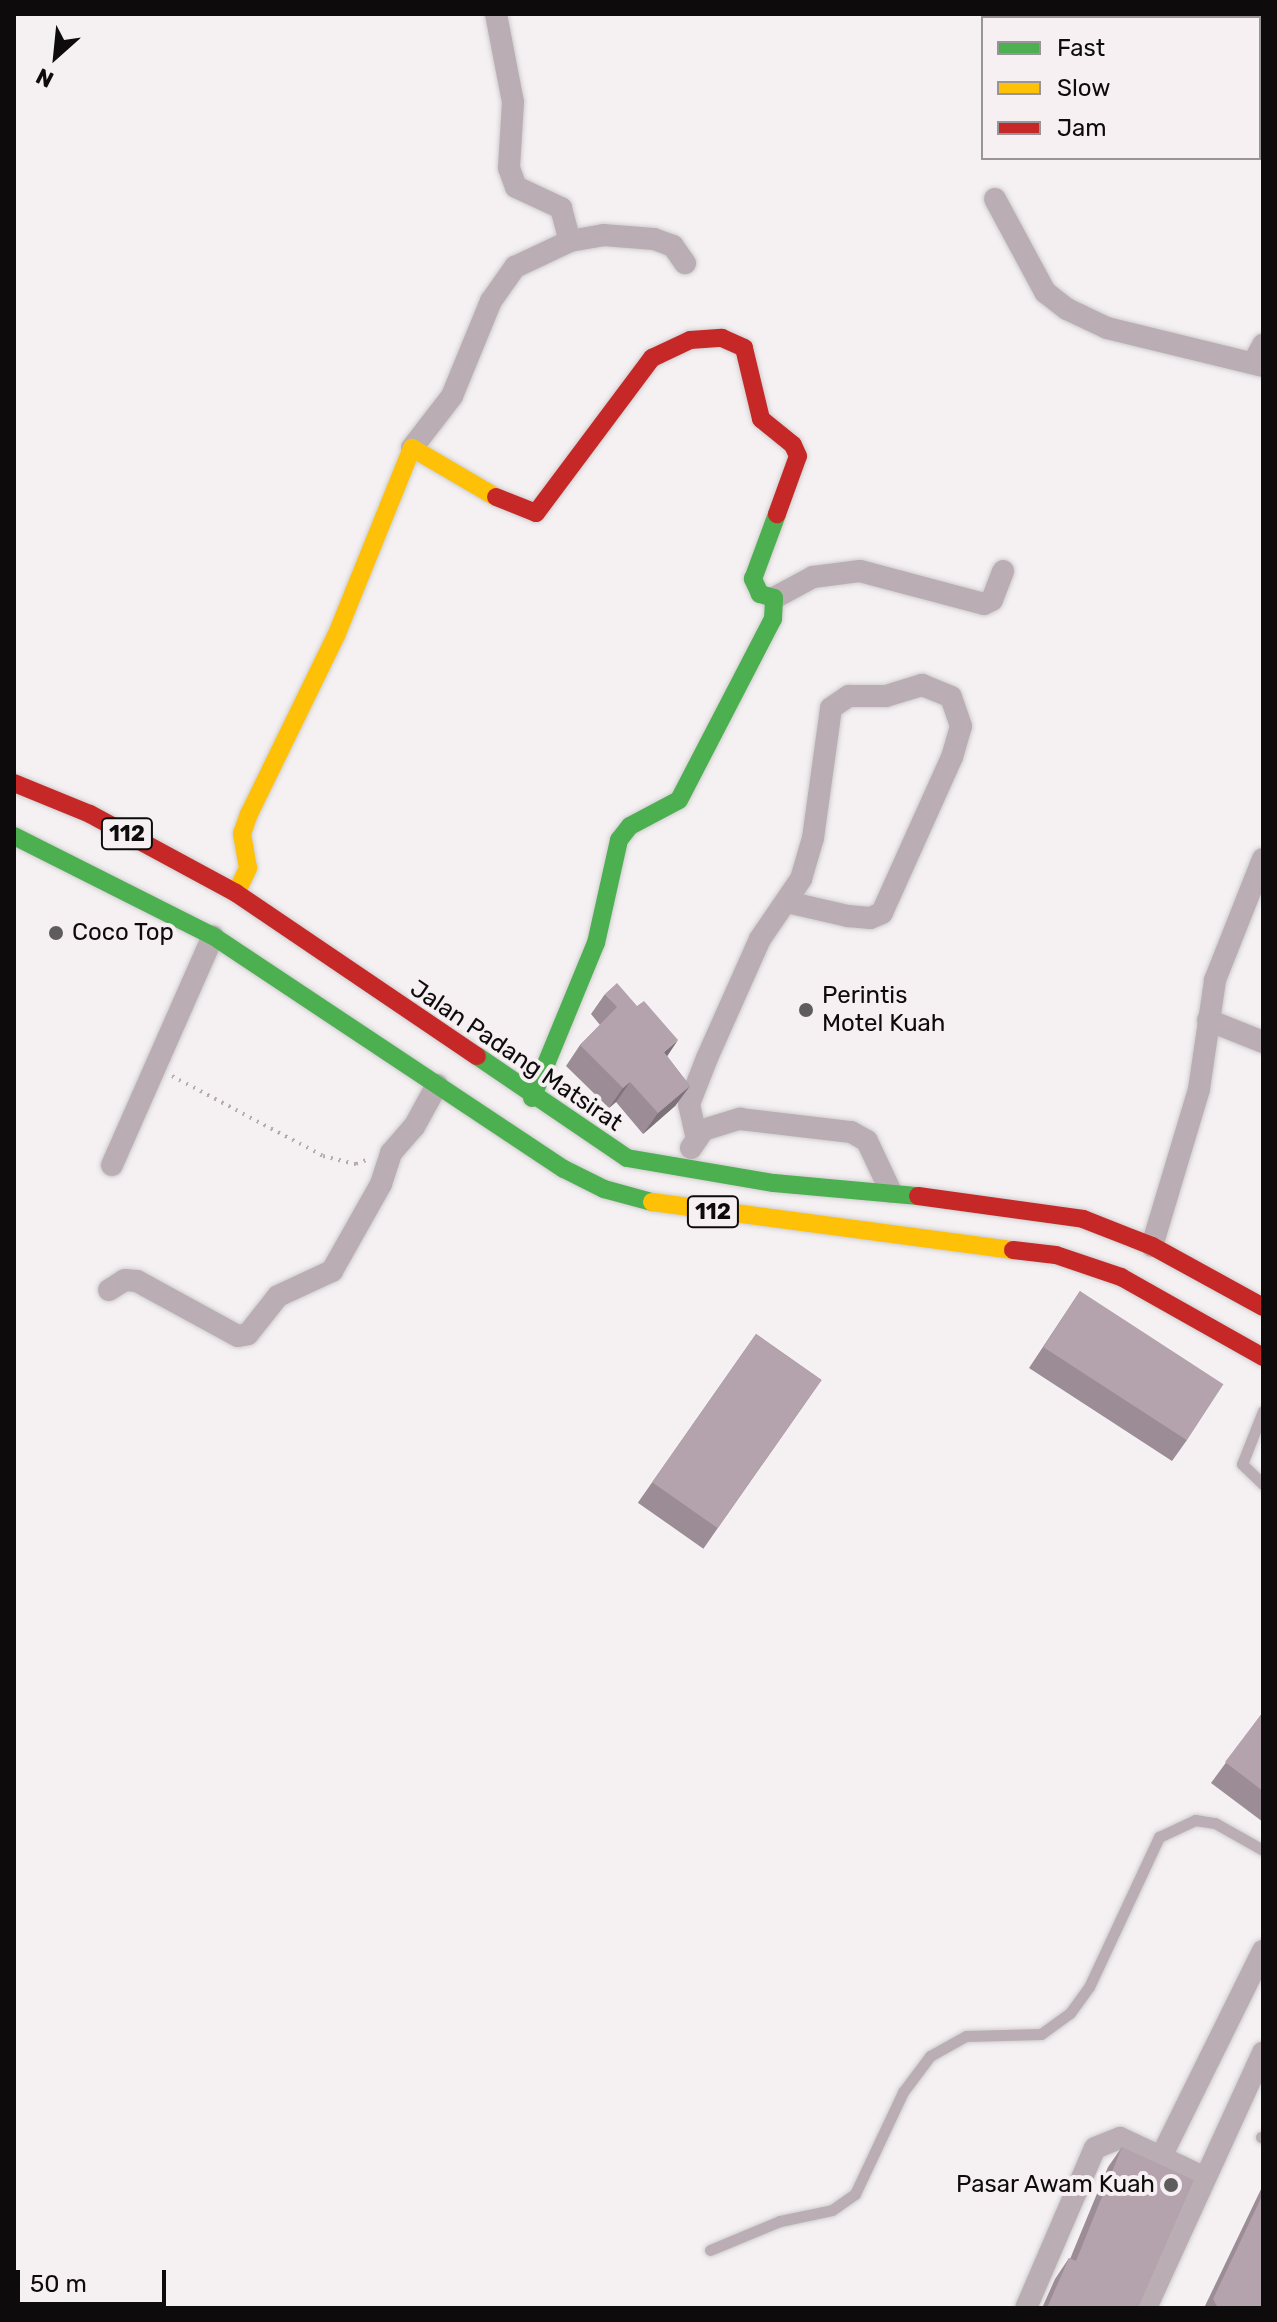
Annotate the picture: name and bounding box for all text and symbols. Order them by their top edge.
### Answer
north arrow [16,16,96,96]
legend [981,16,1261,160]
text: Fast [1057,34,1105,62]
text: N [32,62,58,93]
text: Slow [1057,74,1110,102]
text: Jam [1057,114,1107,142]
road number: 112 [99,816,155,852]
place label: Coco Top [72,919,174,947]
marker: Coco Top [47,924,65,942]
street label: Jalan Padang Matsirat [404,974,628,1138]
place label: Perintis Motel Kuah [822,982,945,1038]
marker: Perintis Motel Kuah [797,1001,815,1019]
road number: 112 [685,1194,741,1230]
place label: Pasar Awam Kuah [955,2171,1155,2199]
marker: Pasar Awam Kuah [1162,2176,1180,2194]
scale bar [20,2254,170,2304]
text: 50 m [30,2270,87,2298]

